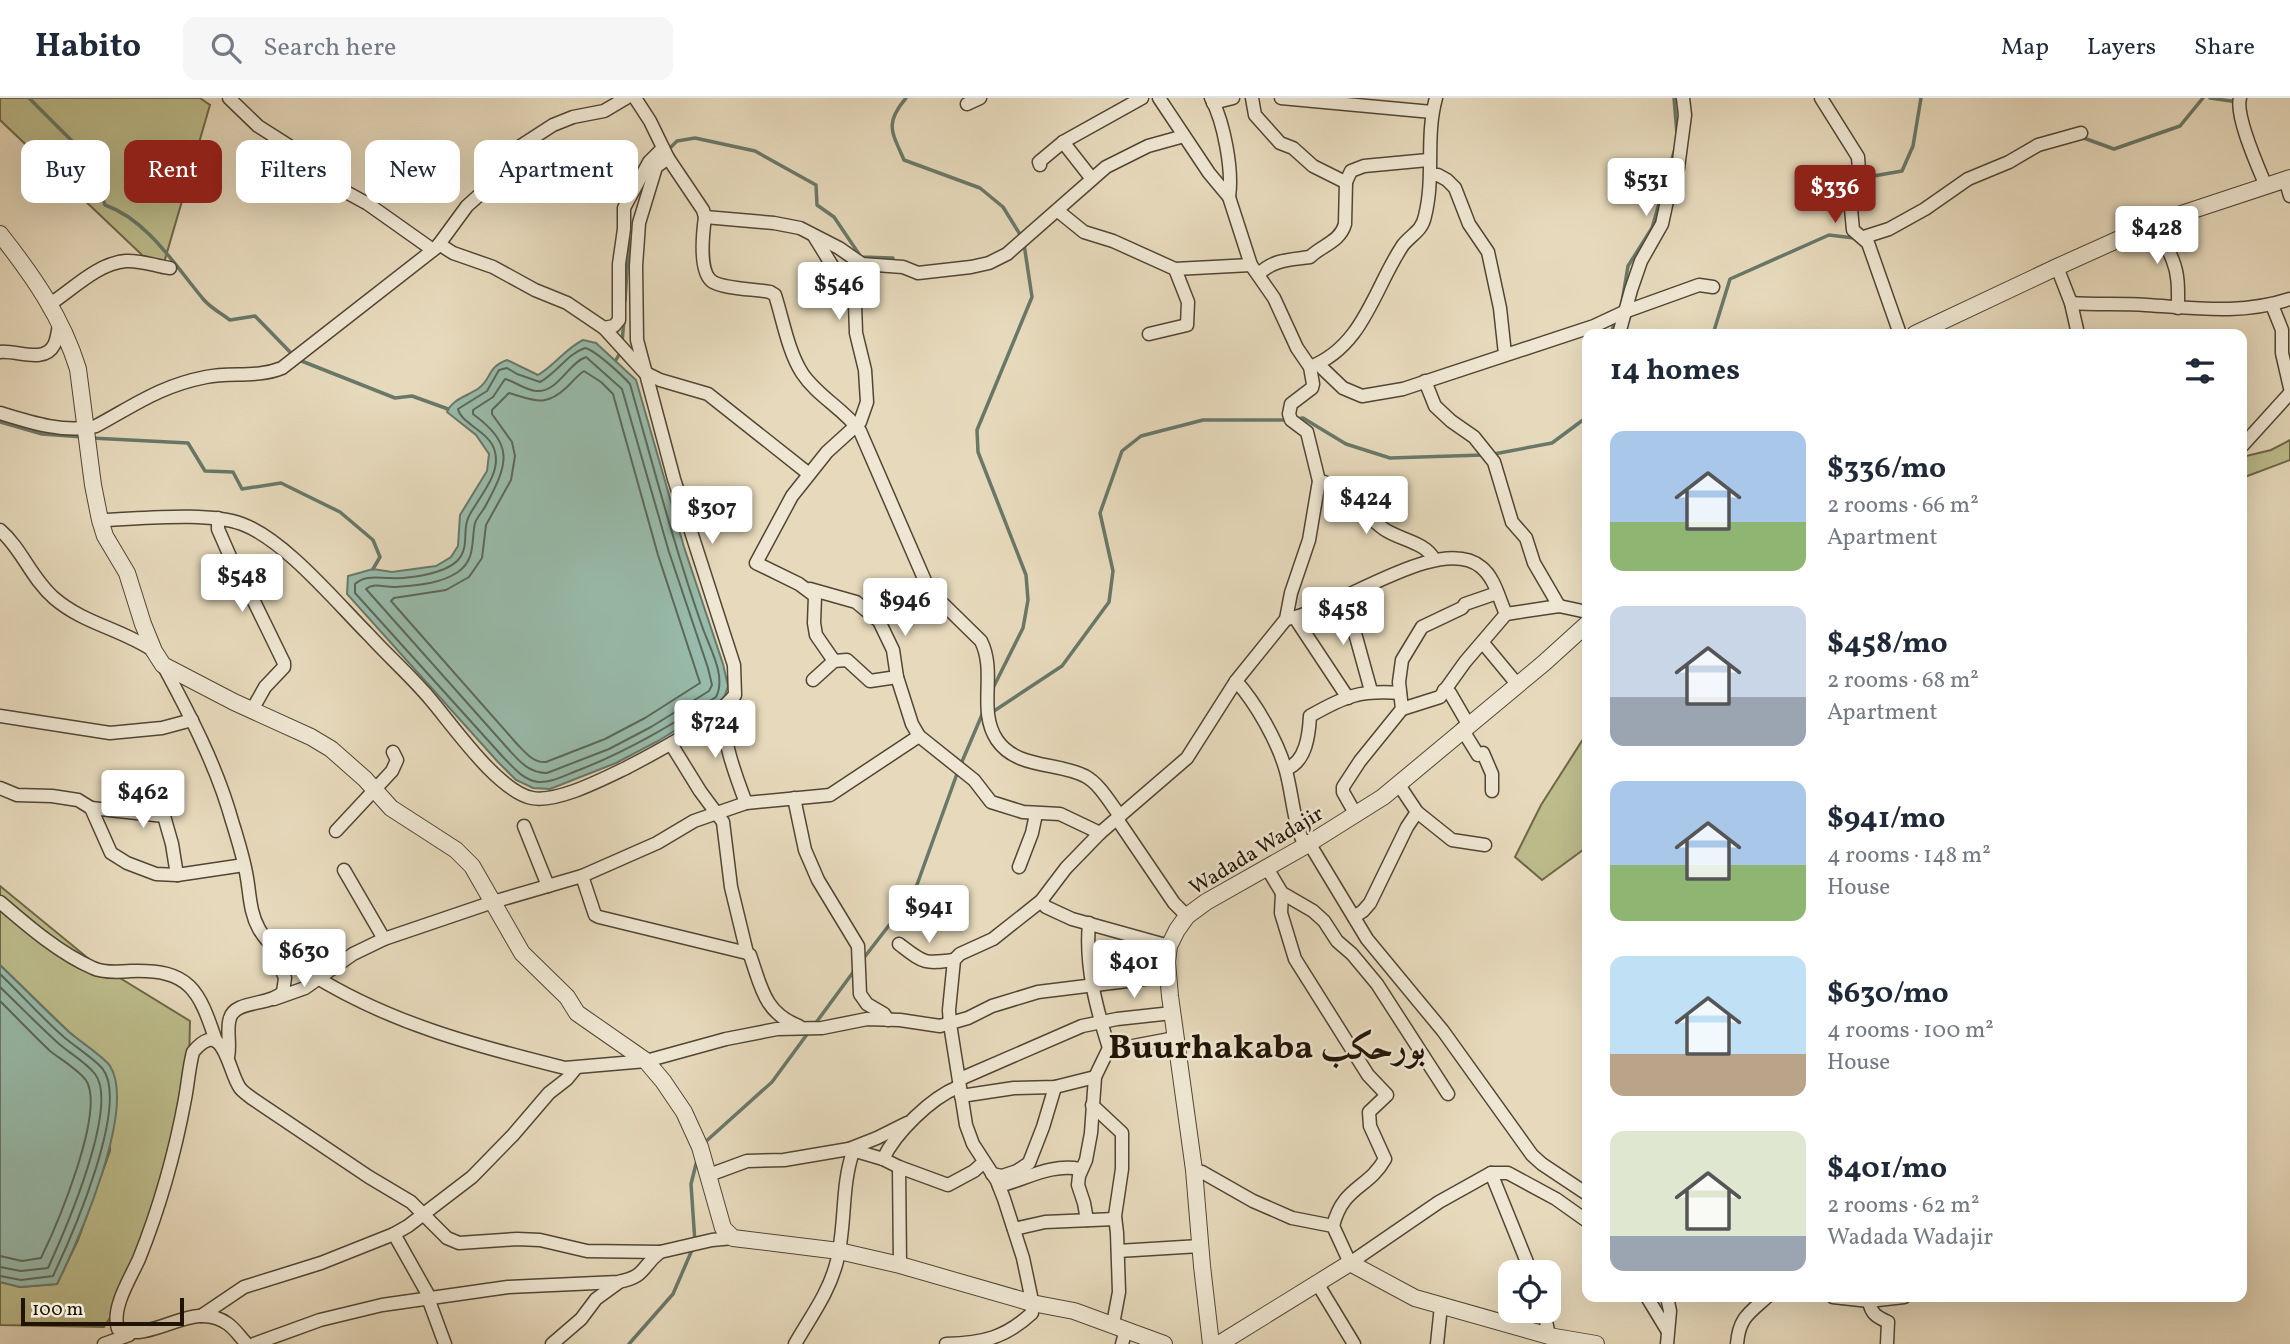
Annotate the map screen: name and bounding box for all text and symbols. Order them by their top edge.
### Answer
search box [183,17,673,80]
text: Habito [35,25,141,71]
icon: search [207,29,245,67]
text: Search here [263,30,396,66]
text: Map [2001,31,2049,65]
text: Layers [2087,31,2156,65]
text: Share [2194,31,2255,65]
chip: Buy [21,140,110,203]
chip: Rent [124,140,222,203]
chip: Filters [236,140,351,203]
chip: New [365,140,460,203]
chip: Apartment [474,140,638,203]
pin: $531 [1605,158,1687,218]
text: $531 [1624,165,1668,197]
pin: $336 [1794,166,1876,225]
text: $336 [1811,172,1859,204]
pin: $428 [2116,206,2198,266]
text: $428 [2131,213,2183,245]
pin: $546 [798,262,880,322]
text: $546 [814,269,864,301]
text: 14 homes [1610,350,1740,392]
icon: filters [2181,352,2219,390]
text: $336/mo [1827,448,1946,490]
icon: home [1666,459,1750,543]
pin: $424 [1325,476,1407,536]
text: $424 [1340,483,1392,515]
pin: $307 [671,486,753,546]
text: 2 rooms · 66 m² [1827,490,1979,522]
text: $307 [687,493,737,525]
text: Apartment [1827,522,1938,554]
pin: $548 [201,554,283,614]
text: $548 [217,561,267,593]
pin: $946 [864,578,946,638]
text: $946 [879,585,931,617]
pin: $458 [1302,588,1384,647]
text: $458 [1318,594,1368,626]
text: $458/mo [1827,623,1948,665]
icon: home [1666,634,1750,718]
text: 2 rooms · 68 m² [1827,665,1979,697]
text: Apartment [1827,697,1938,729]
pin: $724 [674,700,756,760]
text: $724 [690,707,740,739]
pin: $462 [102,770,184,830]
text: $462 [117,777,169,809]
text: $941/mo [1827,798,1945,840]
street label: Wadada Wadajir [1184,800,1329,903]
icon: home [1666,809,1750,893]
text: 4 rooms · 148 m² [1827,840,1991,872]
text: House [1827,872,1890,904]
pin: $941 [888,886,970,945]
text: $941 [905,892,953,924]
pin: $630 [263,930,345,989]
text: $630 [279,936,329,968]
pin: $401 [1093,940,1175,1000]
text: $401 [1109,947,1159,979]
text: $630/mo [1827,973,1949,1015]
icon: home [1666,984,1750,1068]
text: 4 rooms · 100 m² [1827,1015,1994,1047]
district label: Buurhakaba بورحكب [1108,1025,1426,1073]
text: House [1827,1047,1890,1079]
text: $401/mo [1827,1148,1947,1190]
icon: home [1666,1159,1750,1243]
text: 2 rooms · 62 m² [1827,1190,1979,1222]
text: Wadada Wadajir [1827,1222,1993,1254]
map controls [1498,1260,1561,1323]
button: locate [1498,1260,1561,1323]
scale bar [21,1295,184,1327]
text: 100 m [32,1297,83,1323]

